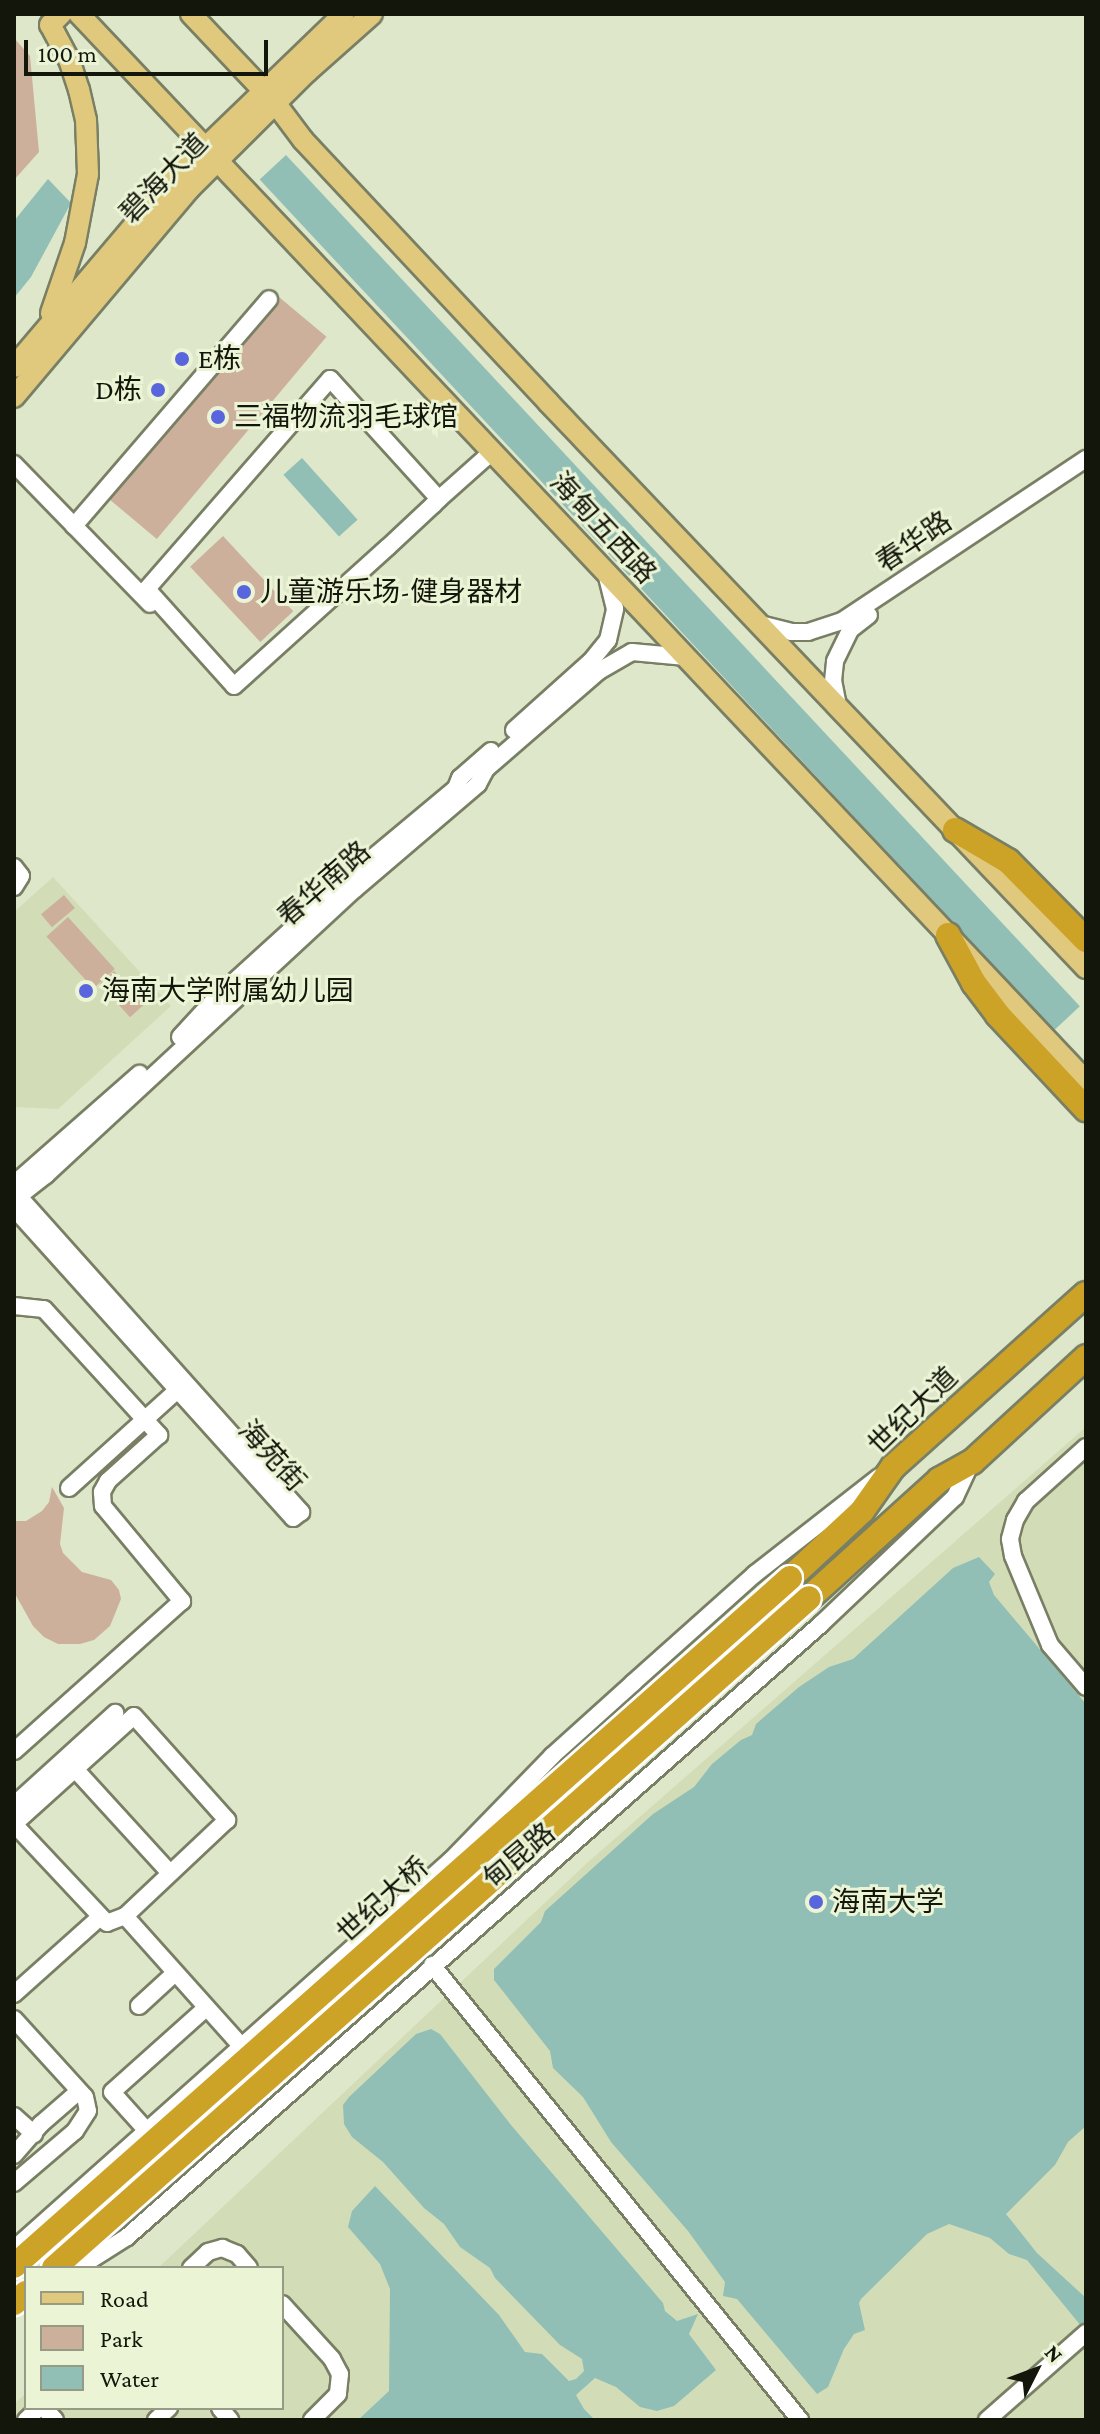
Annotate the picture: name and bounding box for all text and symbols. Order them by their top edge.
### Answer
scale bar [28,24,272,74]
text: 100 m [38,40,97,67]
street label: 碧海大道 [113,126,215,230]
place label: E栋 [198,342,241,376]
marker: E栋 [173,350,191,368]
place label: D栋 [95,373,142,407]
marker: D栋 [149,381,167,399]
place label: 三福物流羽毛球馆 [234,400,458,434]
marker: 三福物流羽毛球馆 [209,408,227,426]
street label: 海甸五西路 [543,465,663,591]
street label: 春华路 [870,505,958,579]
place label: 儿童游乐场-健身器材 [260,575,522,609]
marker: 儿童游乐场-健身器材 [235,583,253,601]
street label: 春华南路 [271,835,377,933]
place label: 海南大学附属幼儿园 [102,974,354,1008]
marker: 海南大学附属幼儿园 [77,982,95,1000]
street label: 世纪大道 [861,1360,965,1462]
street label: 海苑街 [231,1414,313,1498]
street label: 甸昆路 [476,1816,562,1896]
street label: 世纪大桥 [330,1850,436,1950]
place label: 海南大学 [832,1885,944,1919]
marker: 海南大学 [807,1893,825,1911]
legend [24,2266,284,2410]
text: Road [100,2285,149,2312]
text: Park [100,2325,143,2352]
north arrow [996,2330,1076,2410]
text: N [1040,2340,1069,2368]
text: Water [100,2365,159,2392]

